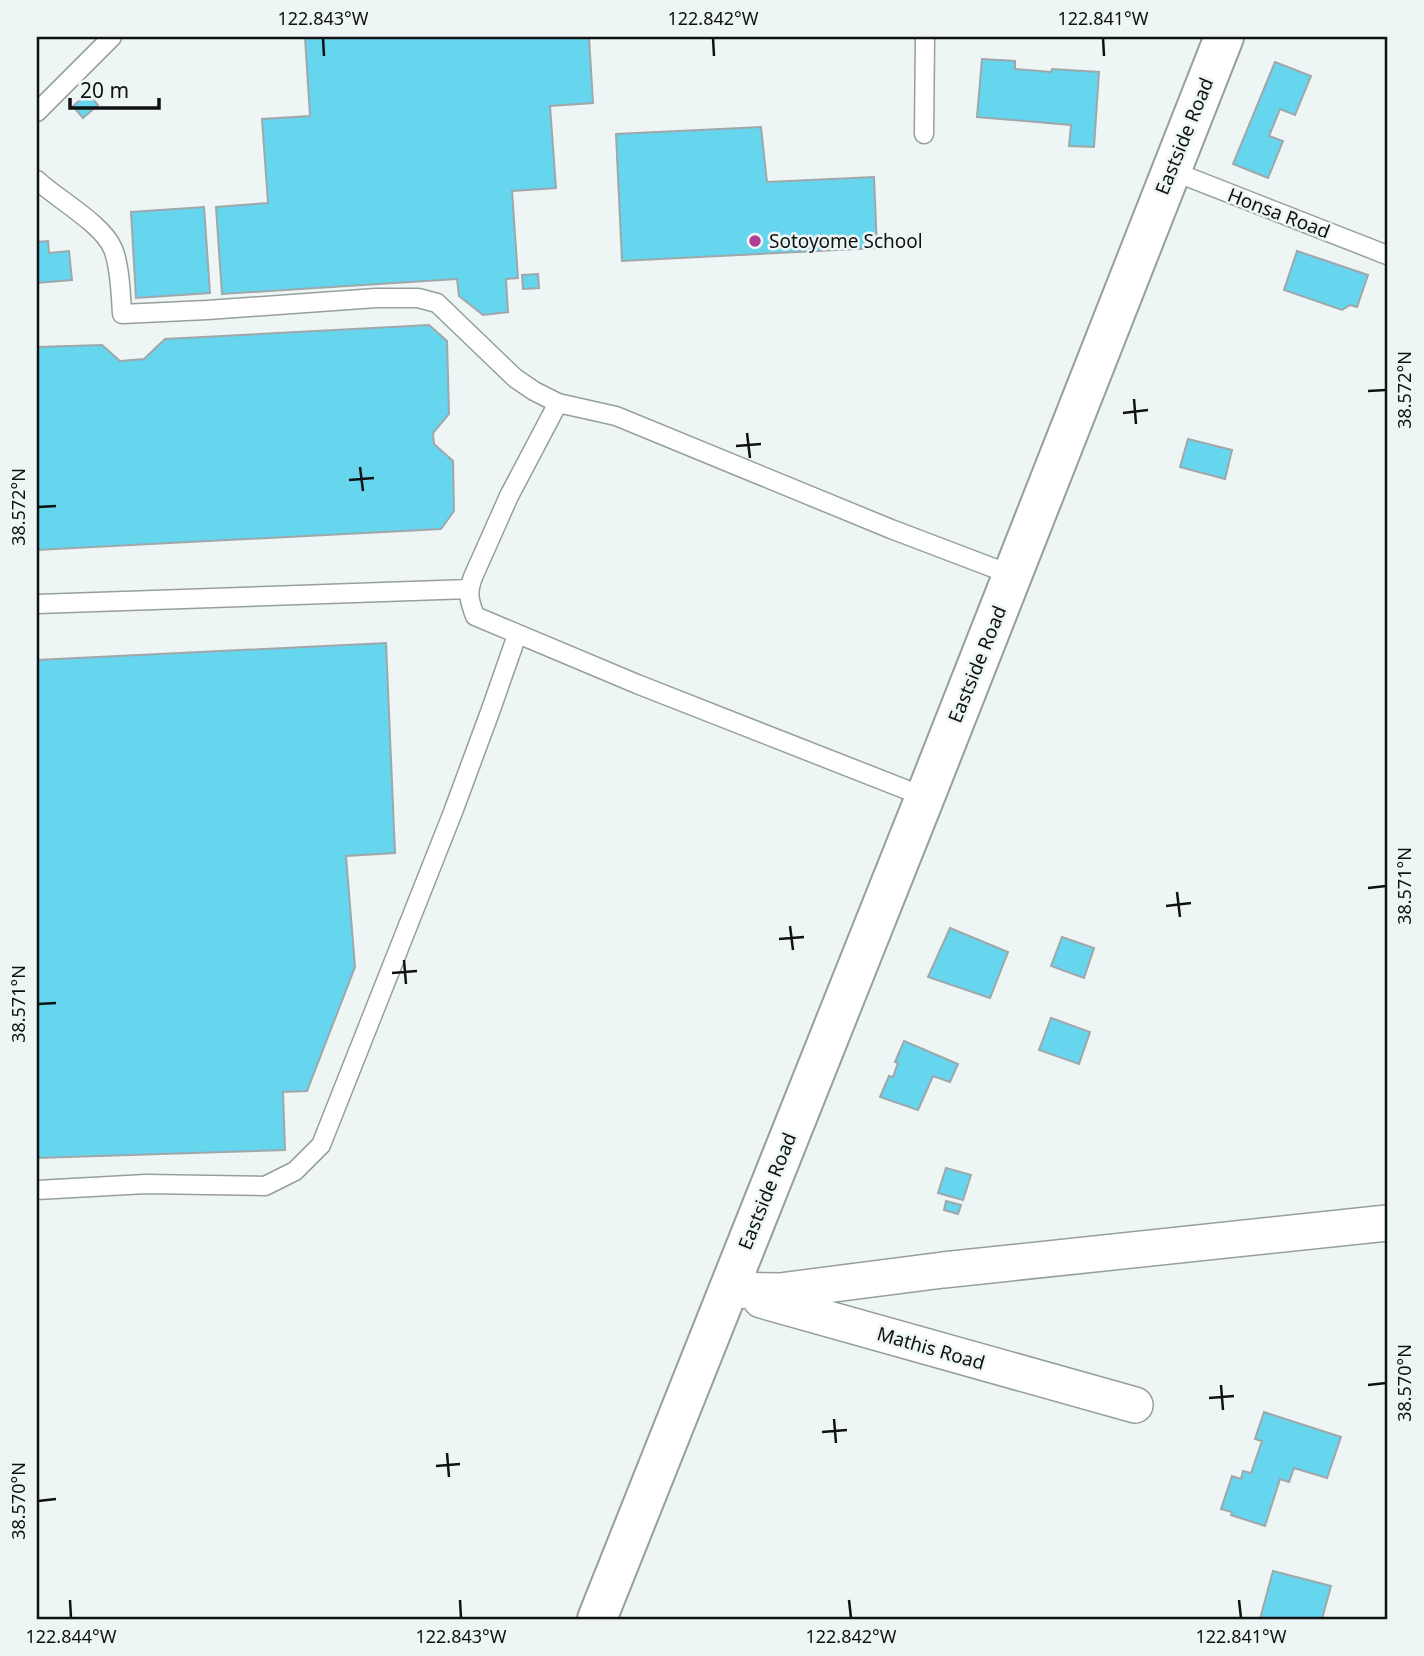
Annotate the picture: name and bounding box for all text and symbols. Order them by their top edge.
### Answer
text: 122.843°W [277,6,369,30]
text: 122.842°W [667,6,759,30]
text: 122.841°W [1057,6,1149,30]
scale bar [70,66,159,110]
street label: Eastside Road [1149,74,1219,198]
text: 20 m [80,76,129,104]
street label: Honsa Road [1224,182,1334,244]
place label: Sotoyome School [769,228,923,254]
marker: Sotoyome School [747,233,763,249]
text: 38.572°N [1392,351,1416,429]
text: 38.572°N [6,468,30,546]
street label: Eastside Road [942,602,1012,726]
text: 38.571°N [1392,847,1416,925]
text: 38.571°N [6,965,30,1043]
street label: Eastside Road [732,1129,802,1253]
street label: Mathis Road [874,1320,988,1376]
text: 38.570°N [1392,1344,1416,1422]
text: 38.570°N [6,1462,30,1540]
text: 122.844°W [25,1624,117,1648]
text: 122.843°W [415,1624,507,1648]
text: 122.842°W [805,1624,897,1648]
text: 122.841°W [1195,1624,1287,1648]

